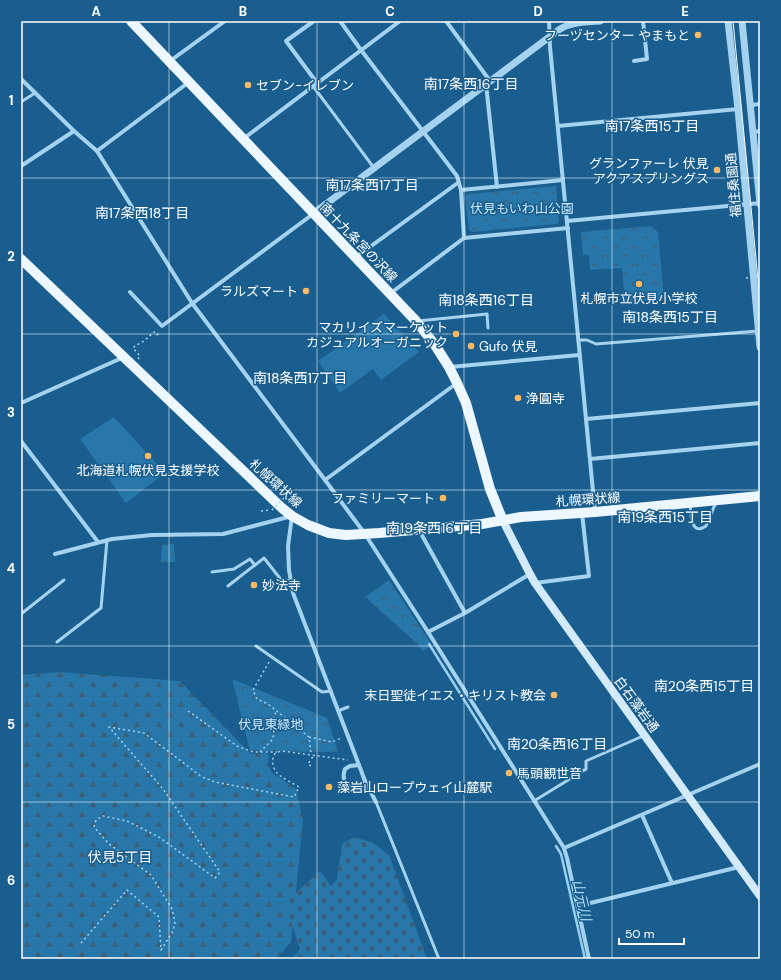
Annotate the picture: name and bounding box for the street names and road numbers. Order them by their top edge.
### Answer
street label: 福住桑園通 [722,152,745,218]
street label: 南十九条宮の沢線 [316,199,401,286]
street label: 札幌環状線 [246,455,306,511]
street label: 札幌環状線 [555,489,621,510]
street label: 白石藻岩通 [611,673,663,736]

